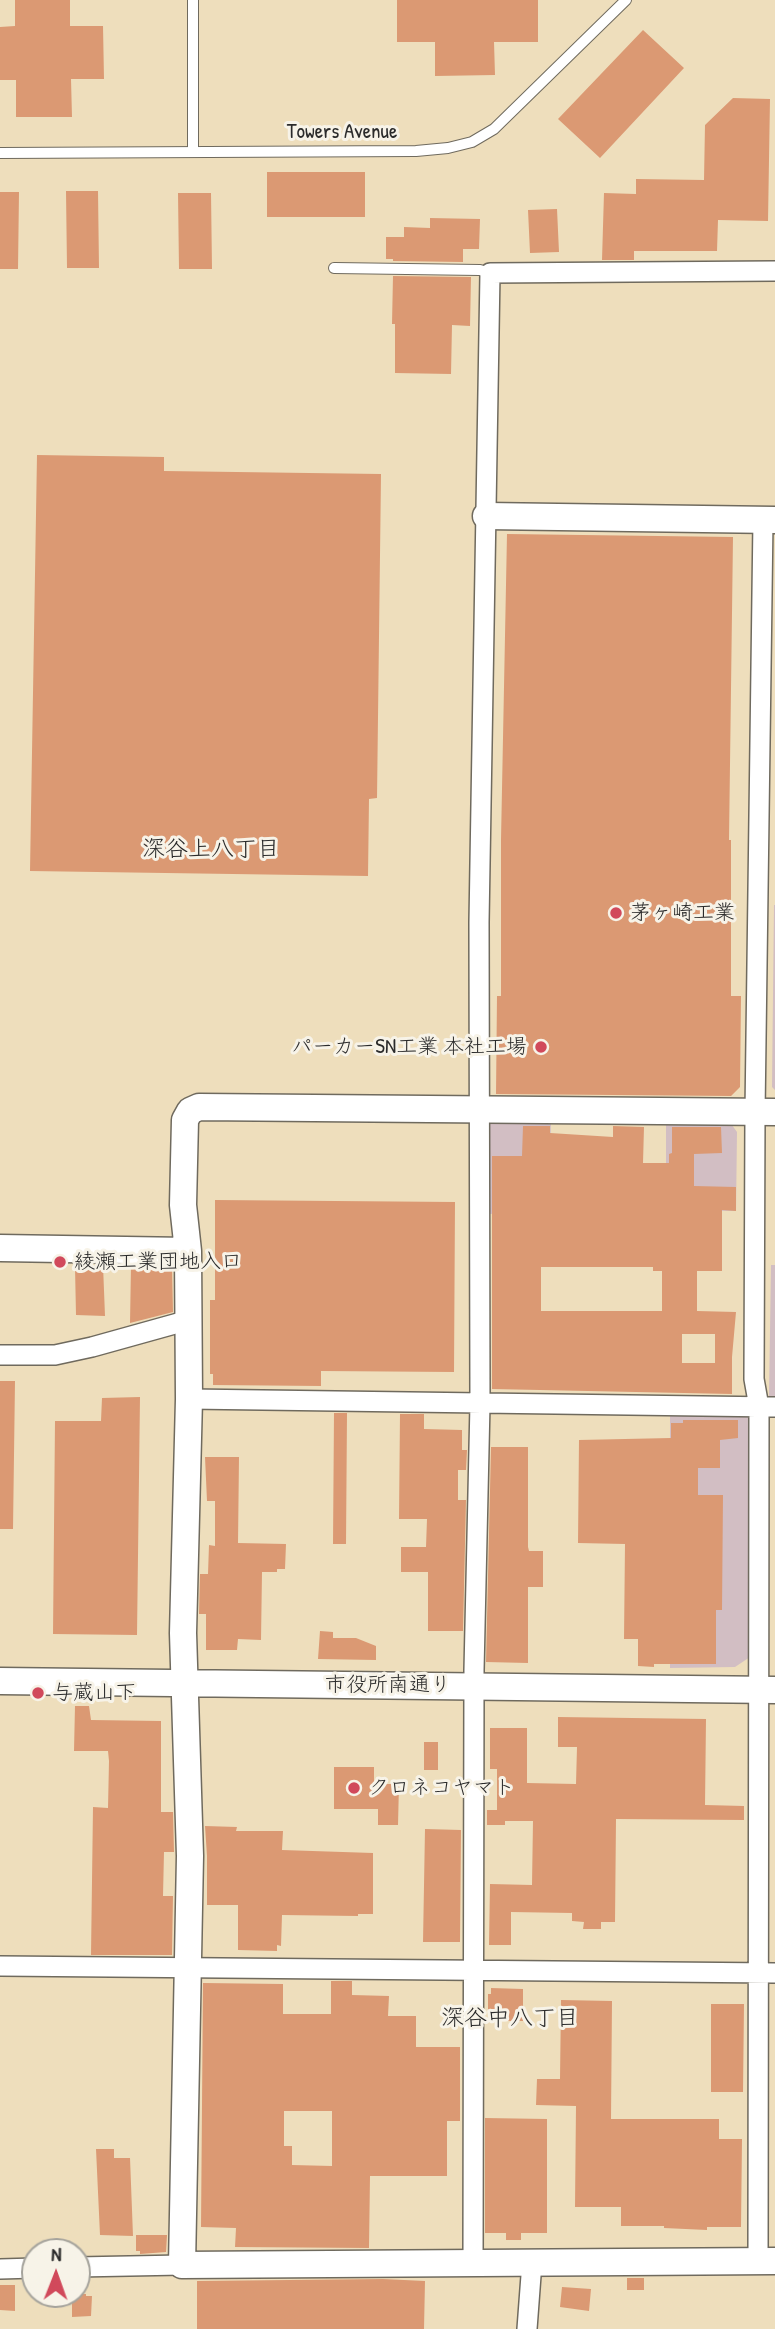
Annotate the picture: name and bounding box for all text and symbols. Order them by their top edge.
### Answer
street label: Towers Avenue [287,119,397,145]
district label: 深谷上八丁目 [142,836,280,864]
place label: 茅ヶ崎工業 [630,900,735,926]
marker: 茅ヶ崎工業 [608,905,624,921]
place label: パーカーSN工業 本社工場 [291,1034,527,1060]
marker: パーカーSN工業 本社工場 [533,1039,549,1055]
place label: 綾瀬工業団地入口 [74,1249,242,1275]
marker: 綾瀬工業団地入口 [52,1254,68,1270]
street label: 市役所南通り [325,1672,451,1698]
place label: 与蔵山下 [52,1680,136,1706]
marker: 与蔵山下 [30,1685,46,1701]
place label: クロネコヤマト [368,1775,515,1801]
marker: クロネコヤマト [346,1780,362,1796]
district label: 深谷中八丁目 [441,2005,579,2033]
north arrow [21,2238,91,2308]
text: N [51,2241,62,2267]

